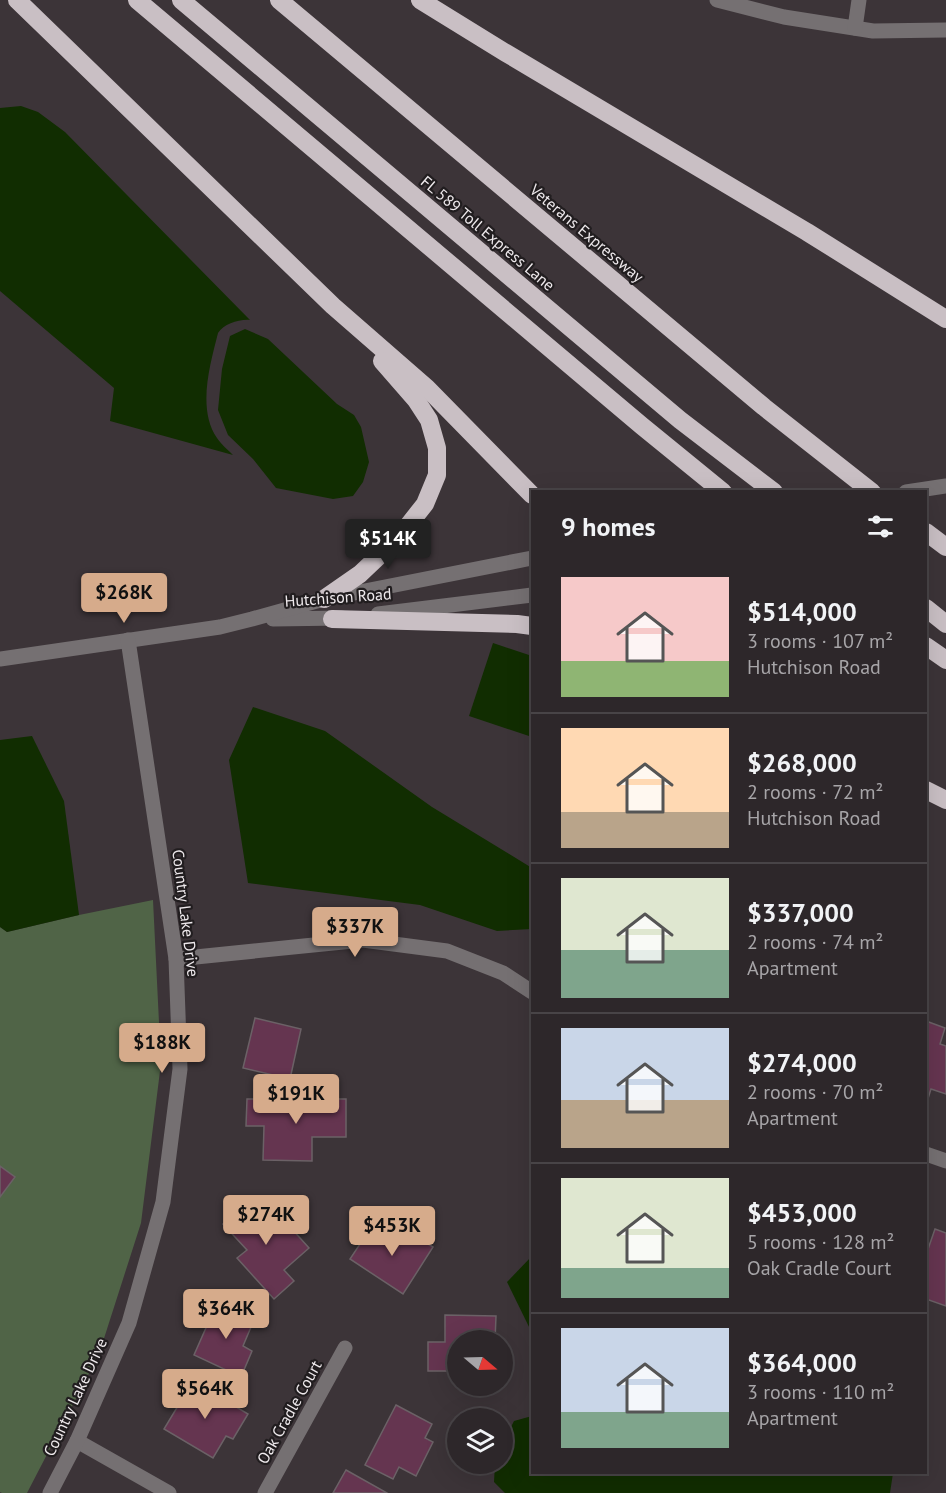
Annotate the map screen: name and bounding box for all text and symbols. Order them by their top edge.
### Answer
street label: FL 589 Toll Express Lane [417,171,559,295]
street label: Veterans Expressway [525,179,648,287]
text: 9 homes [561,510,656,543]
icon: filters [864,510,897,543]
pin: $514K [346,519,430,570]
text: $514K [359,525,417,551]
pin: $268K [82,573,166,624]
text: $268K [95,579,153,605]
street label: Hutchison Road [284,583,392,611]
text: $514,000 [747,595,857,628]
icon: home [609,601,681,673]
text: 3 rooms · 107 m² [747,628,893,654]
text: Hutchison Road [747,654,881,680]
text: $268,000 [747,746,857,779]
icon: home [609,752,681,824]
text: 2 rooms · 72 m² [747,779,883,805]
text: Hutchison Road [747,805,881,831]
street label: Country Lake Drive [168,848,204,978]
text: $337,000 [747,896,854,929]
icon: home [609,902,681,974]
pin: $337K [313,907,397,958]
text: $337K [326,913,384,939]
text: 2 rooms · 74 m² [747,929,883,955]
text: Apartment [747,955,838,981]
pin: $188K [120,1023,204,1074]
text: $188K [133,1029,191,1055]
text: $274,000 [747,1046,857,1079]
icon: home [609,1052,681,1124]
pin: $191K [254,1074,338,1125]
text: 2 rooms · 70 m² [747,1079,883,1105]
text: $191K [267,1080,325,1106]
text: Apartment [747,1105,838,1131]
pin: $274K [224,1195,308,1246]
text: $453,000 [747,1196,857,1229]
text: $274K [237,1201,295,1227]
icon: home [609,1202,681,1274]
pin: $453K [350,1206,434,1257]
text: $453K [363,1212,421,1238]
text: 5 rooms · 128 m² [747,1229,894,1255]
text: Oak Cradle Court [747,1255,891,1281]
pin: $364K [184,1289,268,1340]
text: $364K [197,1295,255,1321]
north arrow [447,1330,513,1396]
map controls [447,1330,513,1474]
street label: Country Lake Drive [39,1335,111,1459]
text: $364,000 [747,1346,857,1379]
icon: home [609,1352,681,1424]
street label: Oak Cradle Court [252,1356,326,1467]
pin: $564K [163,1369,247,1420]
text: $564K [176,1375,234,1401]
text: 3 rooms · 110 m² [747,1379,894,1405]
text: Apartment [747,1405,838,1431]
button: layers [447,1408,513,1474]

